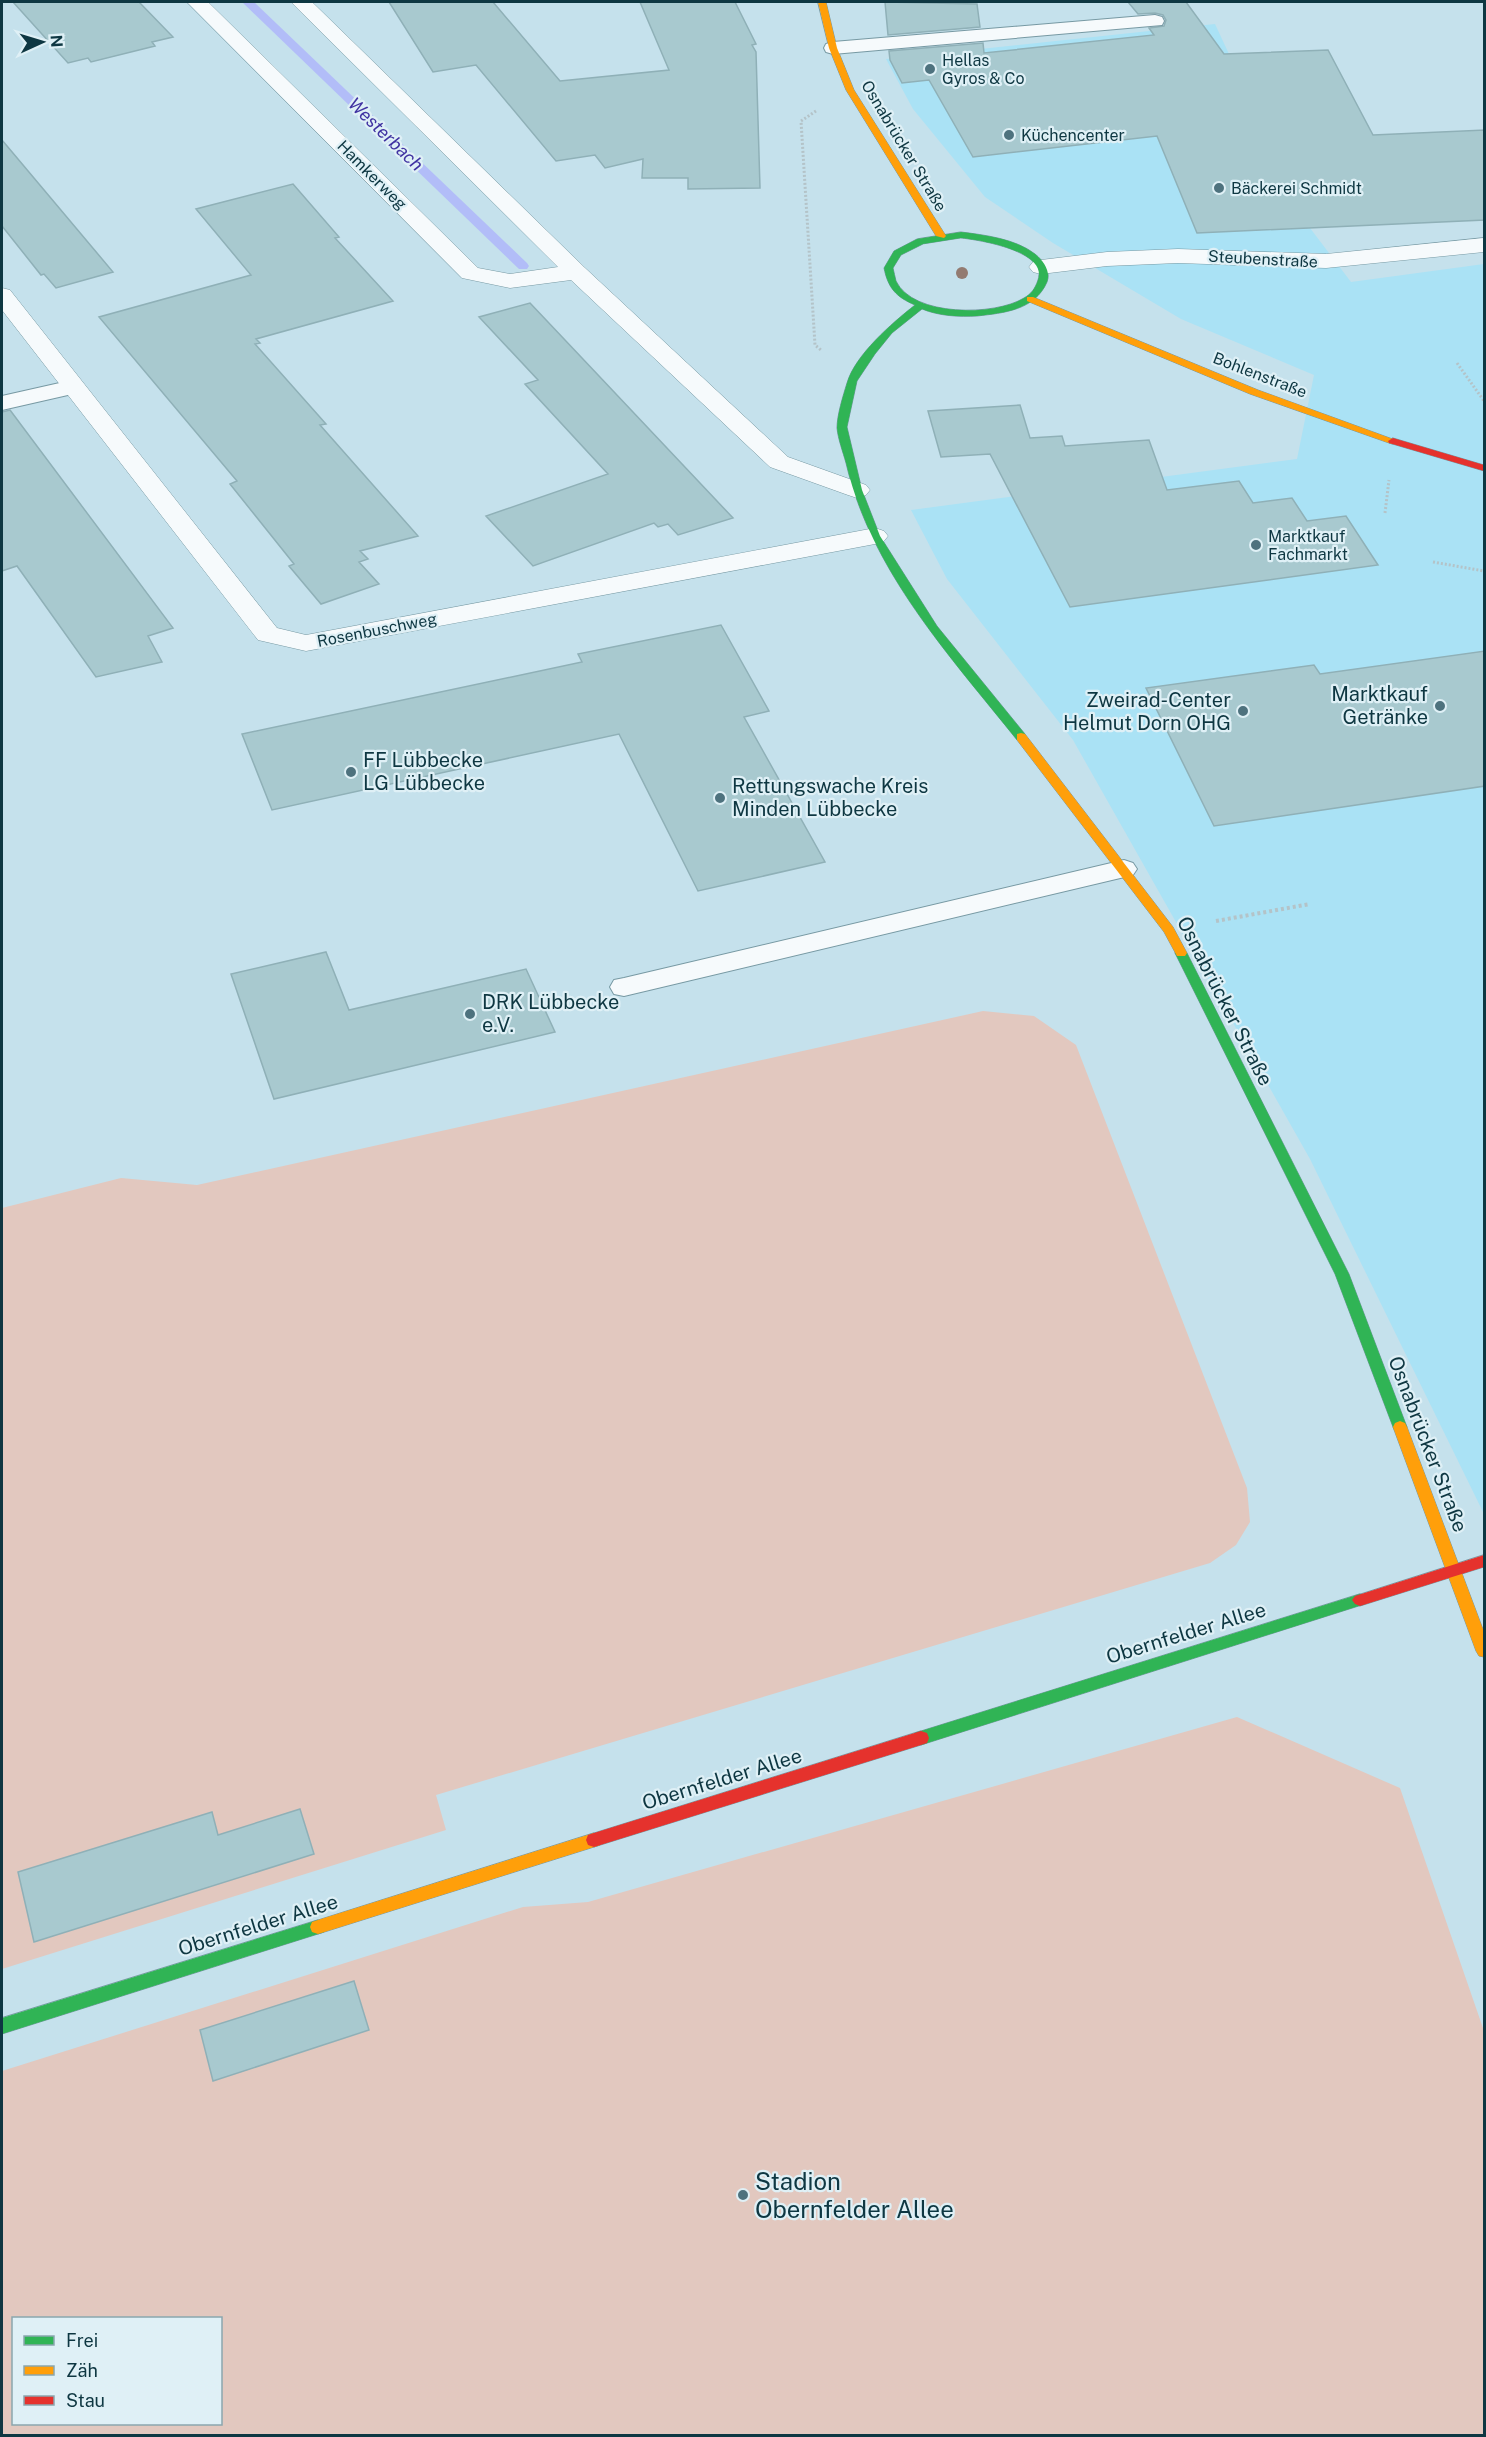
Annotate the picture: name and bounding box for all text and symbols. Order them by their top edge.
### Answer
north arrow [12,12,72,72]
text: N [47,34,66,48]
place label: Hellas Gyros & Co [942,51,1025,88]
marker: Hellas Gyros & Co [923,62,937,76]
street label: Osnabrücker Straße [857,77,951,215]
water label: Westerbach [344,93,428,175]
place label: Küchencenter [1021,126,1125,145]
marker: Küchencenter [1002,128,1016,142]
street label: Hamkerweg [333,136,411,214]
place label: Bäckerei Schmidt [1231,179,1362,198]
marker: Bäckerei Schmidt [1212,181,1226,195]
street label: Steubenstraße [1208,247,1318,271]
street label: Bohlenstraße [1210,348,1310,402]
place label: Marktkauf Fachmarkt [1268,527,1348,564]
marker: Marktkauf Fachmarkt [1249,538,1263,552]
street label: Rosenbuschweg [315,609,439,651]
place label: Marktkauf Getränke [1331,682,1428,729]
place label: Zweirad-Center Helmut Dorn OHG [1063,688,1231,735]
marker: Marktkauf Getränke [1433,699,1447,713]
marker: Zweirad-Center Helmut Dorn OHG [1236,704,1250,718]
place label: FF Lübbecke LG Lübbecke [363,748,485,795]
marker: FF Lübbecke LG Lübbecke [344,765,358,779]
place label: Rettungswache Kreis Minden Lübbecke [732,774,928,821]
marker: Rettungswache Kreis Minden Lübbecke [713,791,727,805]
street label: Osnabrücker Straße [1172,912,1278,1090]
place label: DRK Lübbecke e.V. [482,990,619,1037]
marker: DRK Lübbecke e.V. [463,1007,477,1021]
street label: Osnabrücker Straße [1383,1353,1473,1535]
street label: Obernfelder Allee [1103,1597,1269,1669]
street label: Obernfelder Allee [639,1743,805,1815]
street label: Obernfelder Allee [175,1889,341,1961]
place label: Stadion Obernfelder Allee [755,2167,954,2223]
marker: Stadion Obernfelder Allee [736,2188,750,2202]
legend [12,2317,222,2425]
text: Frei [66,2330,98,2351]
text: Zäh [66,2360,98,2381]
text: Stau [66,2390,105,2411]

